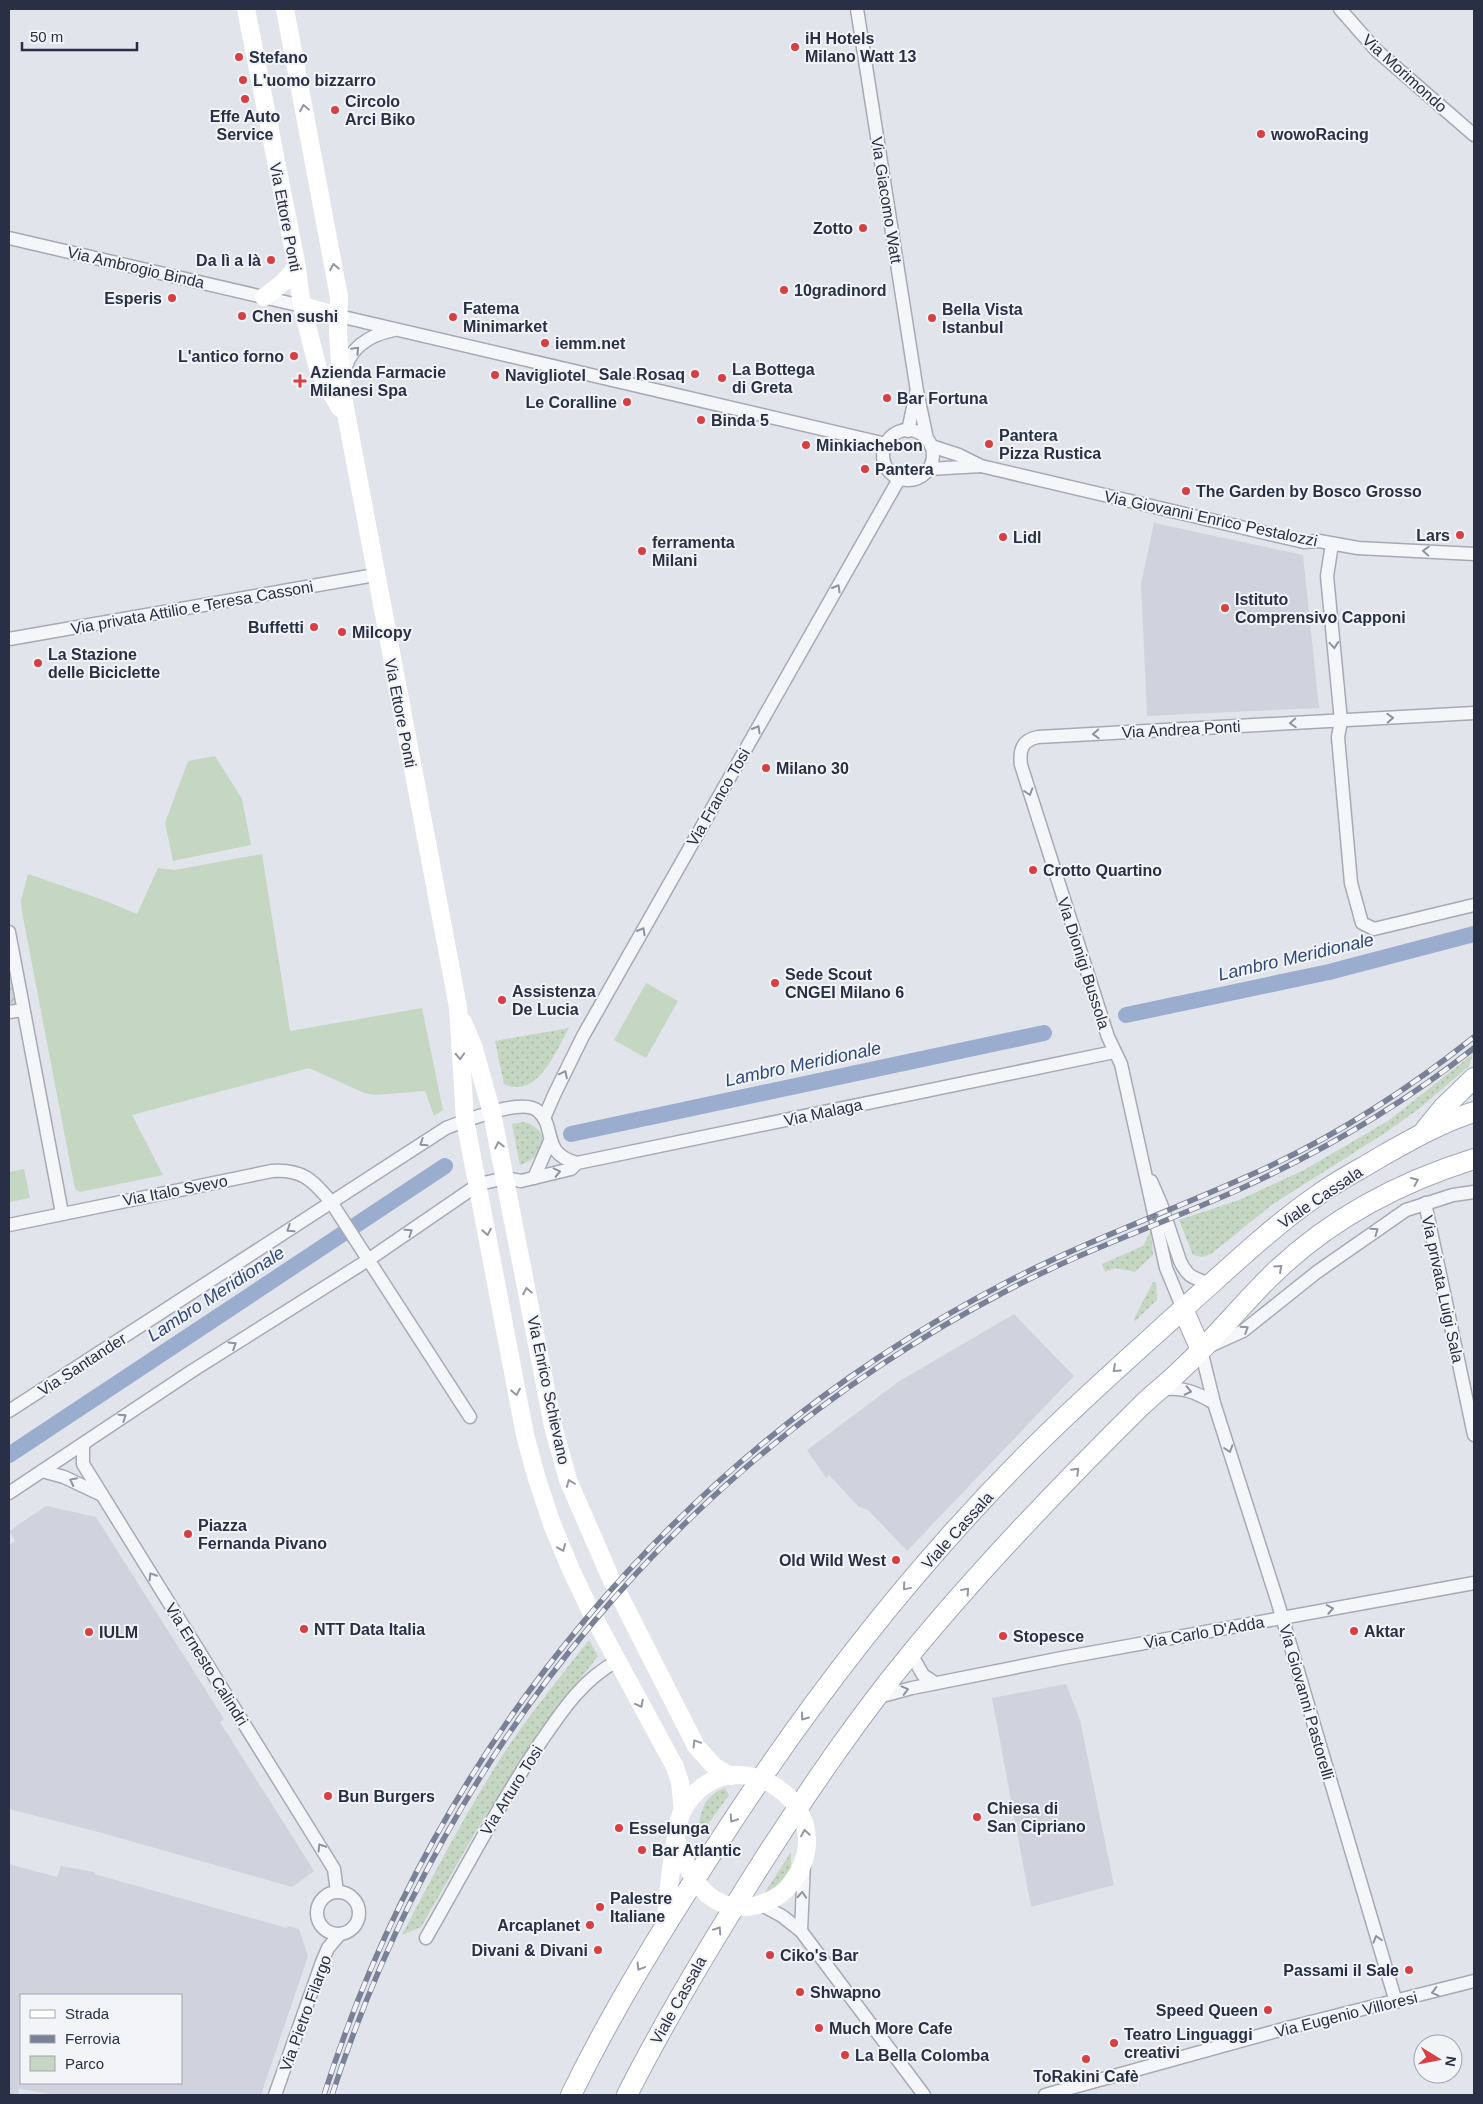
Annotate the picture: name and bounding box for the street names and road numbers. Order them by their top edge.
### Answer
street label: Via Morimondo [1359,31,1450,116]
street label: Via Giacomo Watt [868,136,905,265]
street label: Via Ettore Ponti [267,161,304,273]
street label: Via Ambrogio Binda [66,243,206,292]
street label: Via Giovanni Enrico Pestalozzi [1103,488,1319,549]
street label: Via privata Attilio e Teresa Cassoni [70,578,315,637]
street label: Via Ettore Ponti [382,657,419,769]
street label: Via Andrea Ponti [1121,718,1241,741]
street label: Via Franco Tosi [684,746,753,849]
street label: Via Dionigi Bussola [1054,895,1113,1031]
street label: Via Malaga [782,1096,864,1129]
street label: Viale Cassala [1275,1163,1366,1232]
street label: Via Italo Svevo [121,1172,229,1209]
street label: Via privata Luigi Sala [1419,1214,1466,1364]
street label: Via Enrico Schievano [524,1314,573,1466]
street label: Via Santander [35,1329,130,1399]
street label: Viale Cassala [918,1488,996,1572]
street label: Via Ernesto Calindri [162,1600,251,1729]
street label: Via Carlo D'Adda [1143,1614,1266,1651]
street label: Via Giovanni Pastorelli [1276,1623,1337,1782]
street label: Via Arturo Tosi [477,1742,546,1838]
street label: Via Pietro Filargo [277,1953,334,2074]
street label: Viale Cassala [647,1953,710,2047]
street label: Via Eugenio Villoresi [1273,1989,1419,2040]

